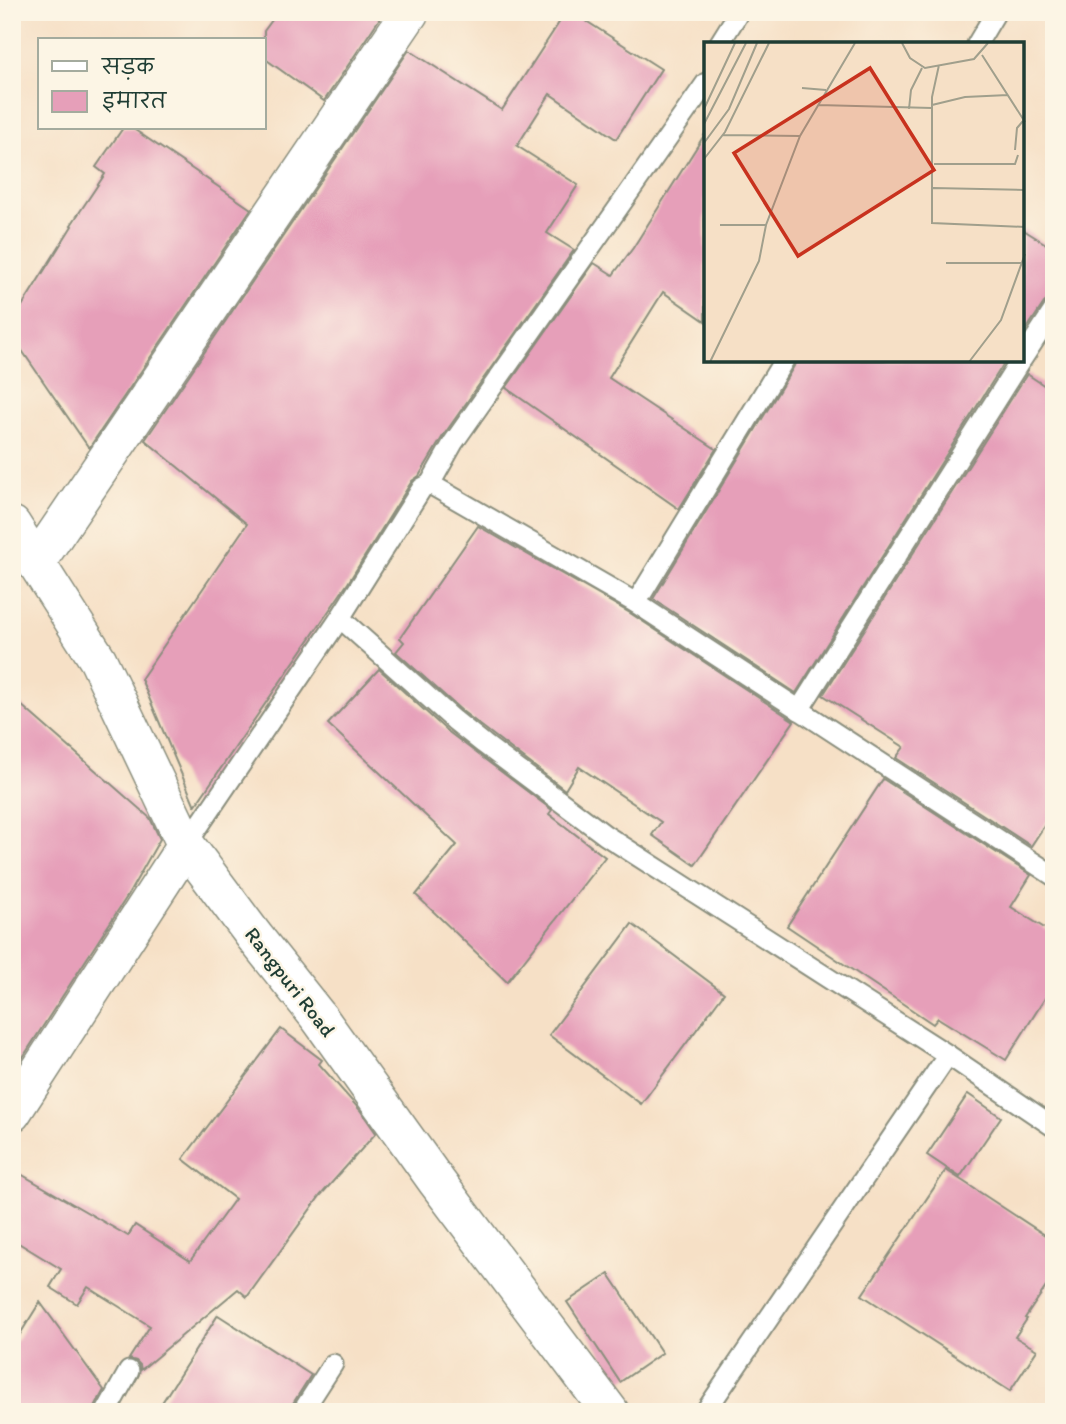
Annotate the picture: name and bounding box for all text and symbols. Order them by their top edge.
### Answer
legend [38,38,266,130]
inset map [704,42,1024,362]
text: सड़क [101,54,155,80]
text: इमारत [102,88,168,113]
street label: Rangpuri Road [240,922,341,1041]

